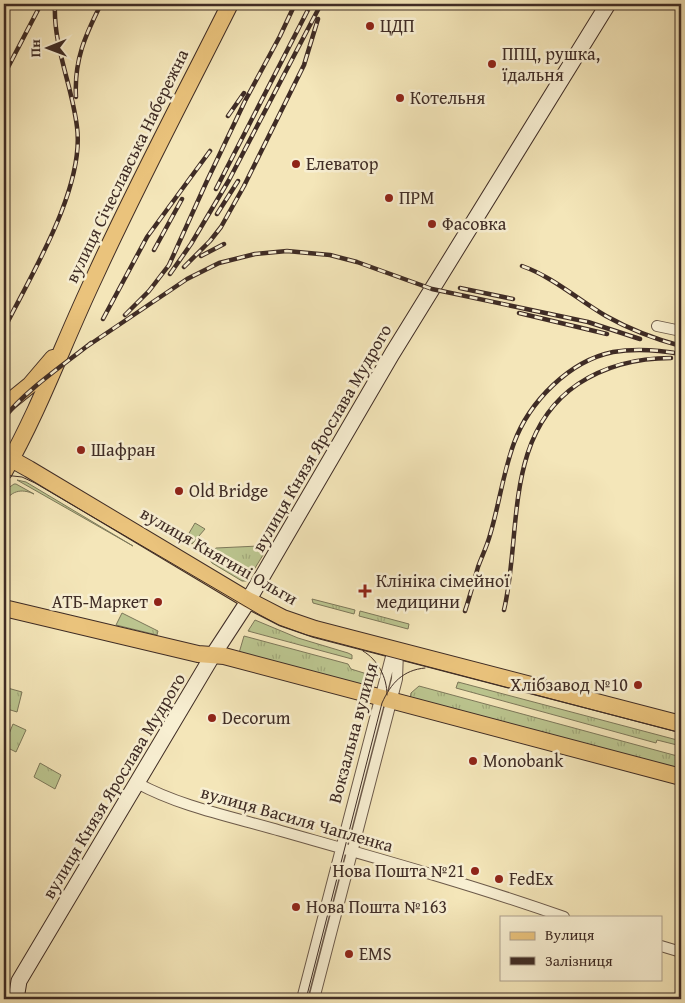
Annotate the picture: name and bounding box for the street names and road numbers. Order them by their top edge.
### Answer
street label: вулиця Січеславська Набережна [58,44,195,287]
street label: вулиця Князя Ярослава Мудрого [245,319,398,557]
street label: вулиця Княгині Ольги [135,499,303,612]
street label: Вокзальна вулиця [321,660,384,806]
street label: вулиця Князя Ярослава Мудрого [35,668,192,904]
street label: вулиця Василя Чапленка [198,778,397,859]

